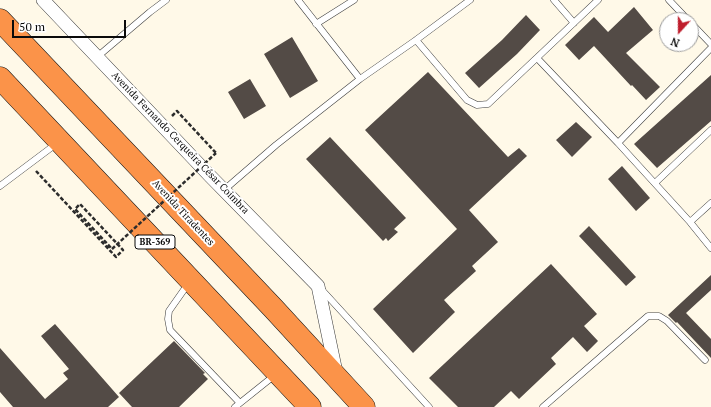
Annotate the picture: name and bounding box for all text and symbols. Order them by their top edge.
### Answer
scale bar [14,12,128,38]
north arrow [659,12,699,52]
text: 50 m [19,19,45,34]
text: N [669,34,681,50]
street label: Avenida Fernando Cerqueira César Coimbra [109,69,251,217]
street label: Avenida Tiradentes [149,178,217,248]
road number: BR-369 [135,235,175,249]

